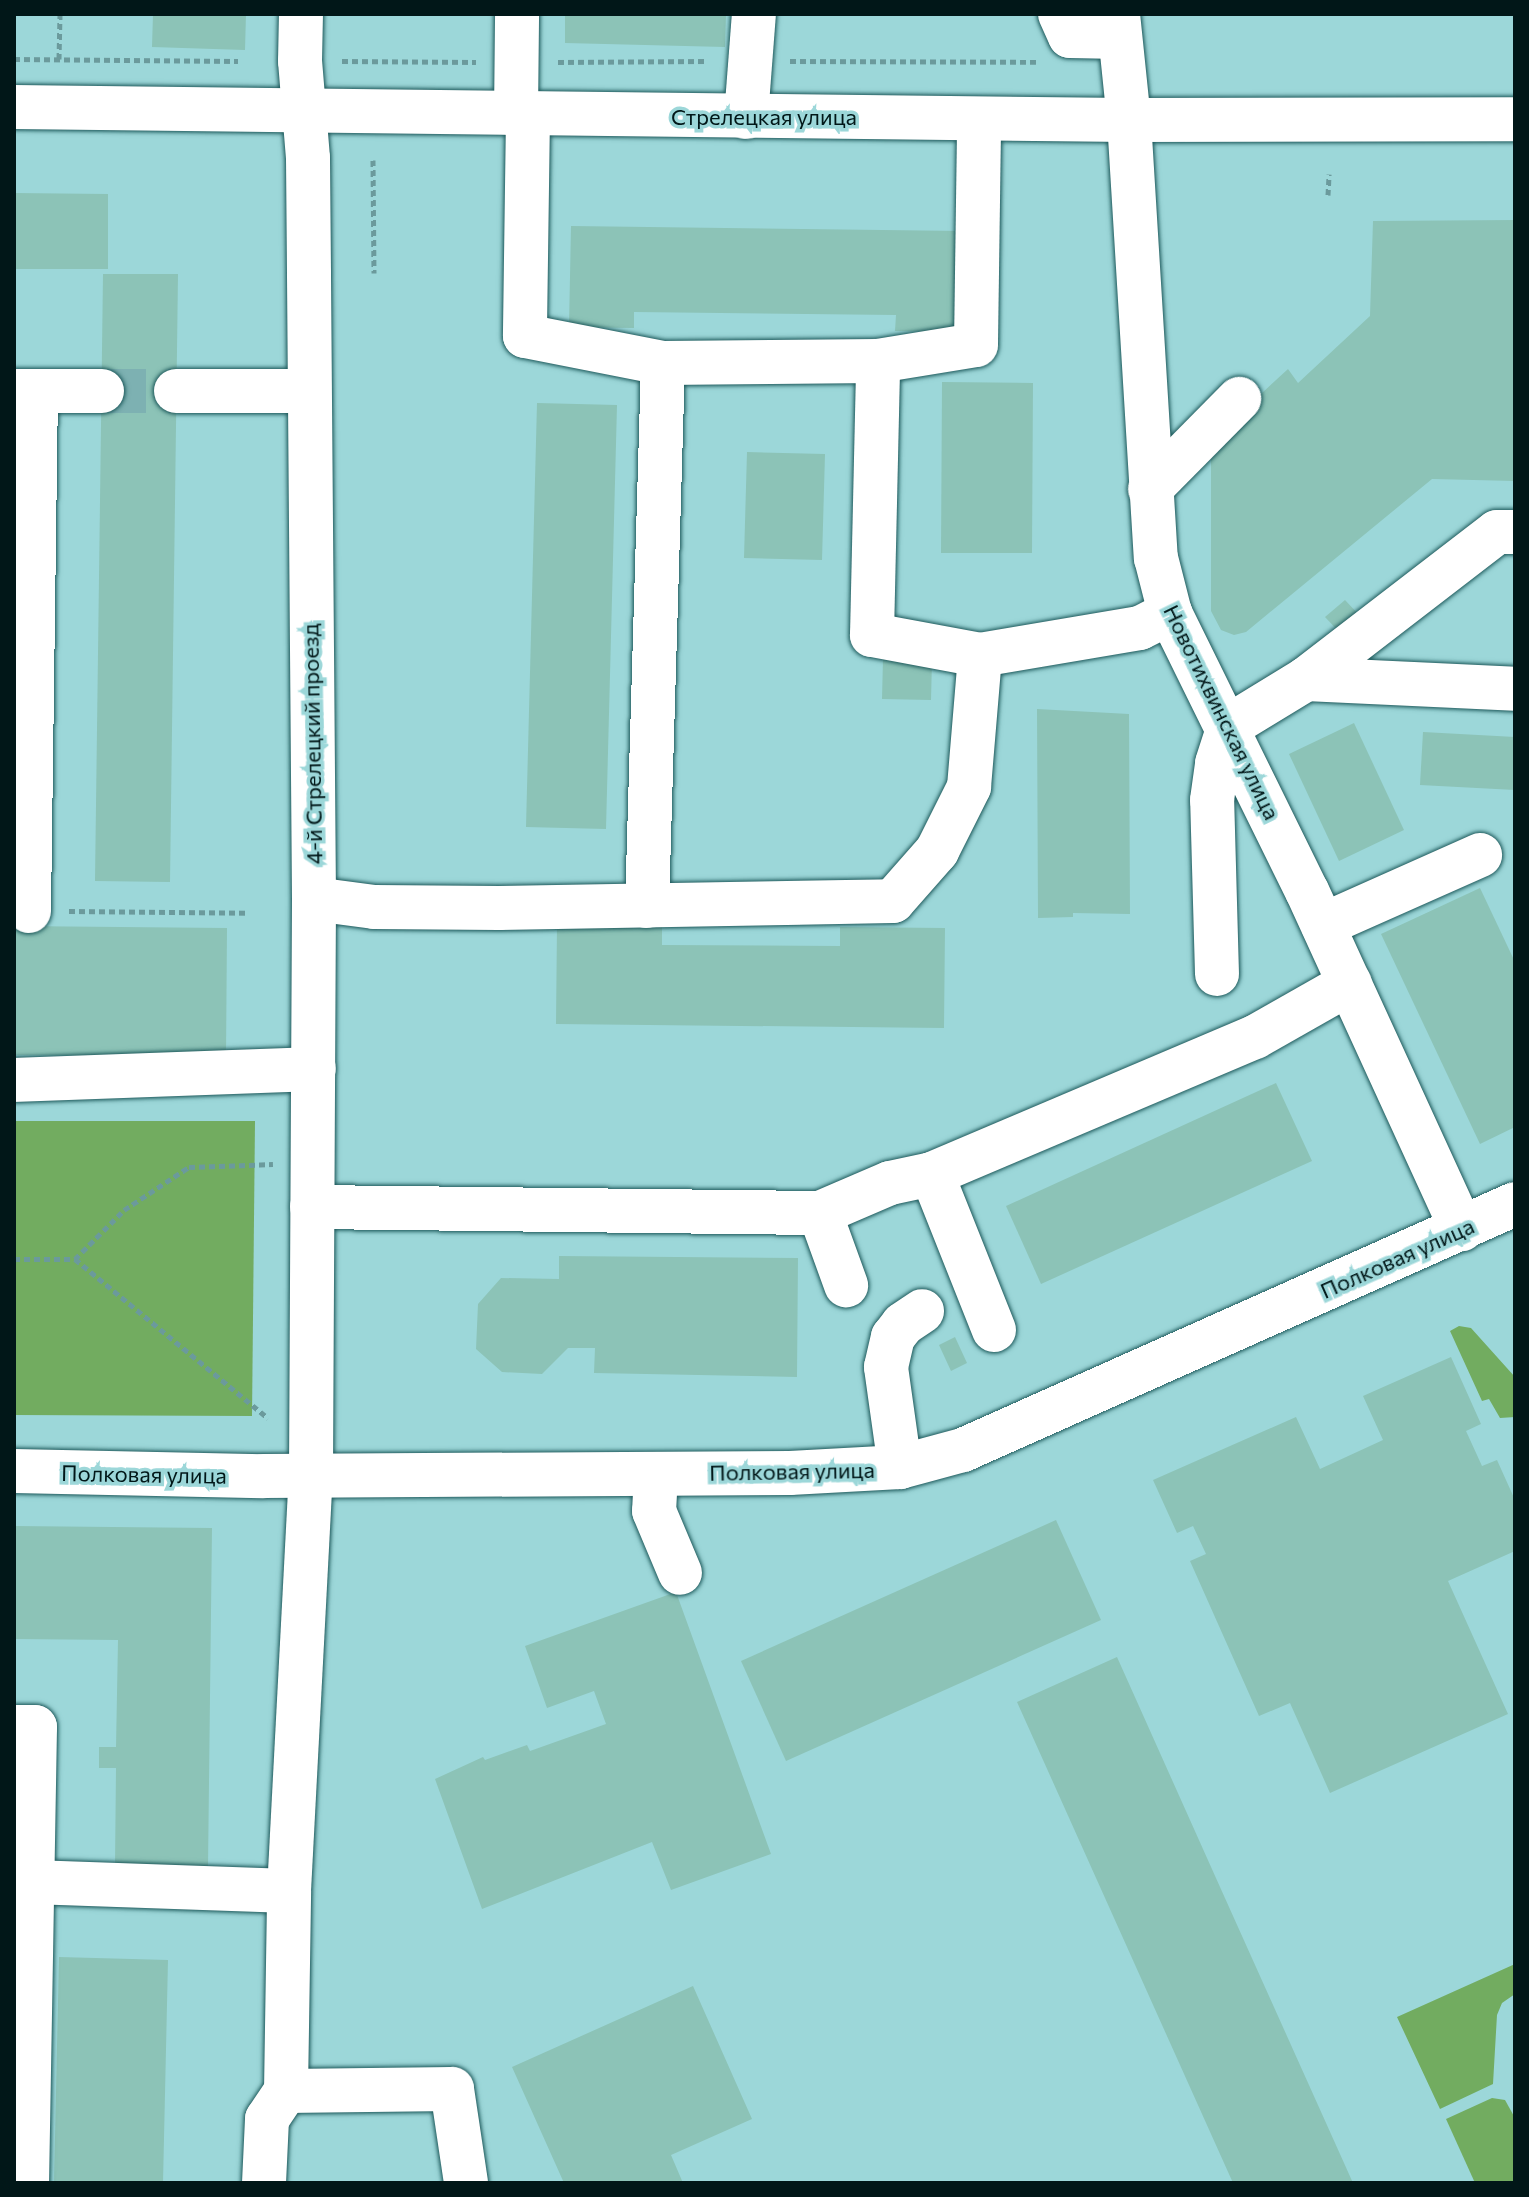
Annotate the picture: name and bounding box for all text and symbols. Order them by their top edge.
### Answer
street label: Стрелецкая улица [671,104,857,130]
street label: Новотихвинская улица [1158,600,1286,824]
street label: 4-й Стрелецкий проезд [297,623,327,865]
street label: Полковая улица [1316,1212,1478,1304]
street label: Полковая улица [709,1456,875,1486]
street label: Полковая улица [61,1459,227,1489]

